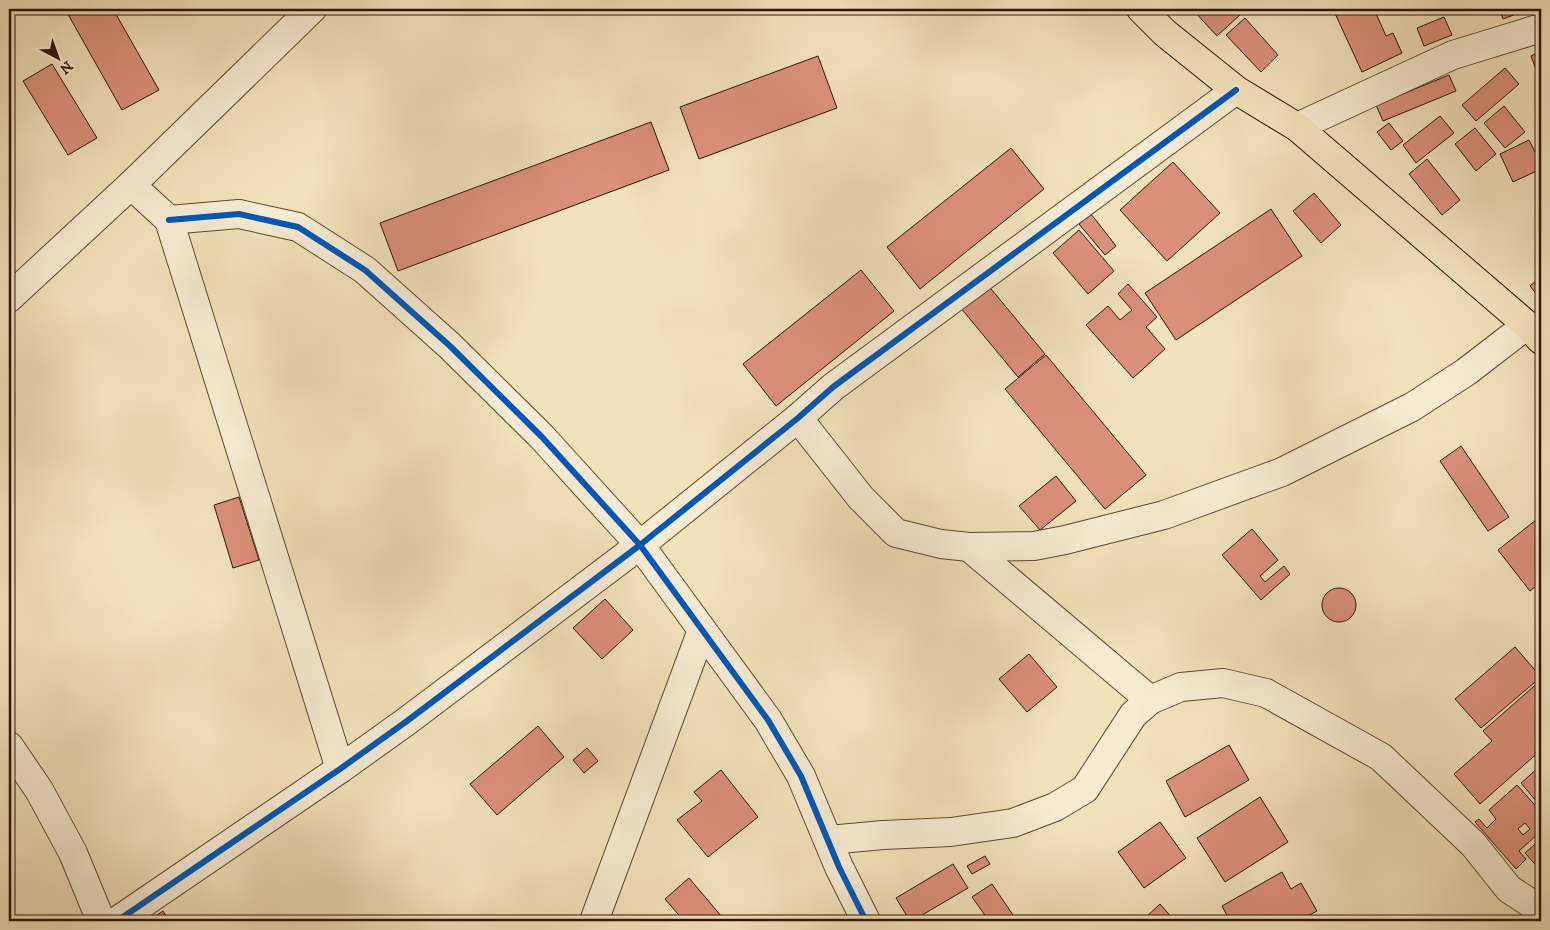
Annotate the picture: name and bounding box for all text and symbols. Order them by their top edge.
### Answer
north arrow [32,32,82,82]
text: N [55,56,76,78]

